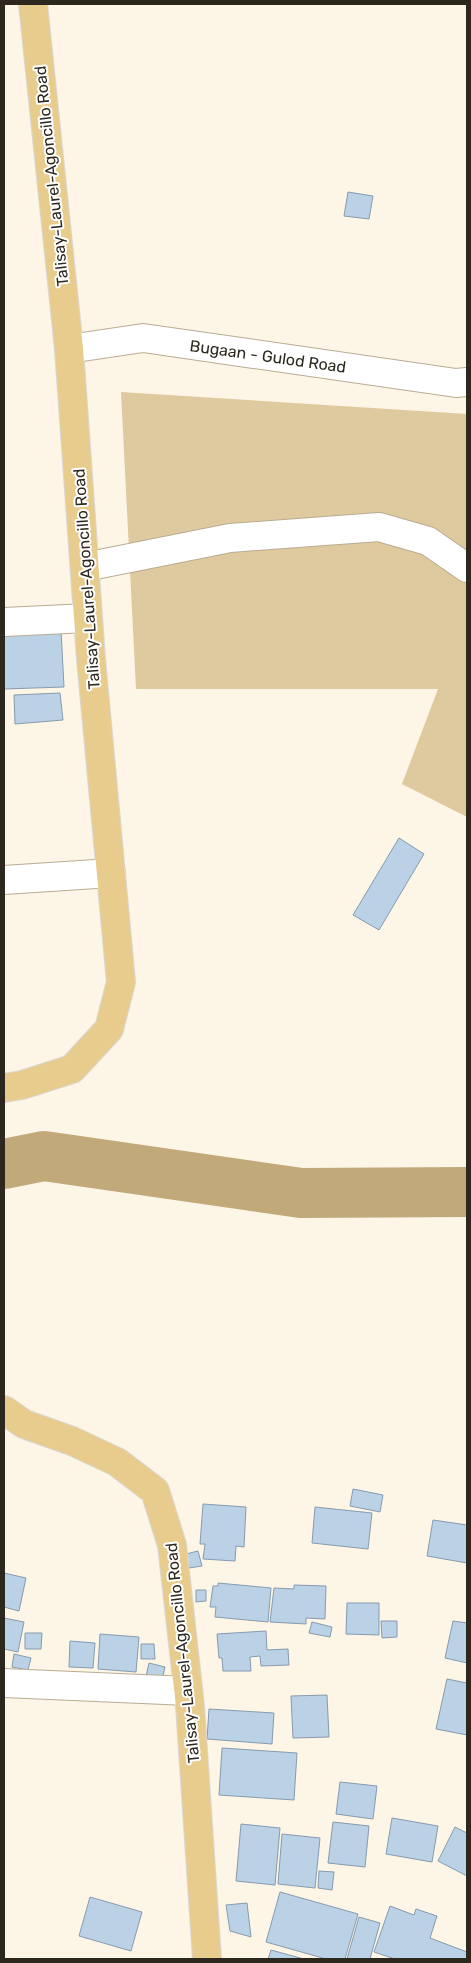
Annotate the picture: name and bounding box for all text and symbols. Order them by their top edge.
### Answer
street label: Talisay-Laurel-Agoncillo Road [30,65,73,287]
street label: Bugaan - Gulod Road [188,336,347,377]
street label: Talisay-Laurel-Agoncillo Road [69,468,104,690]
street label: Talisay-Laurel-Agoncillo Road [161,1542,204,1764]

